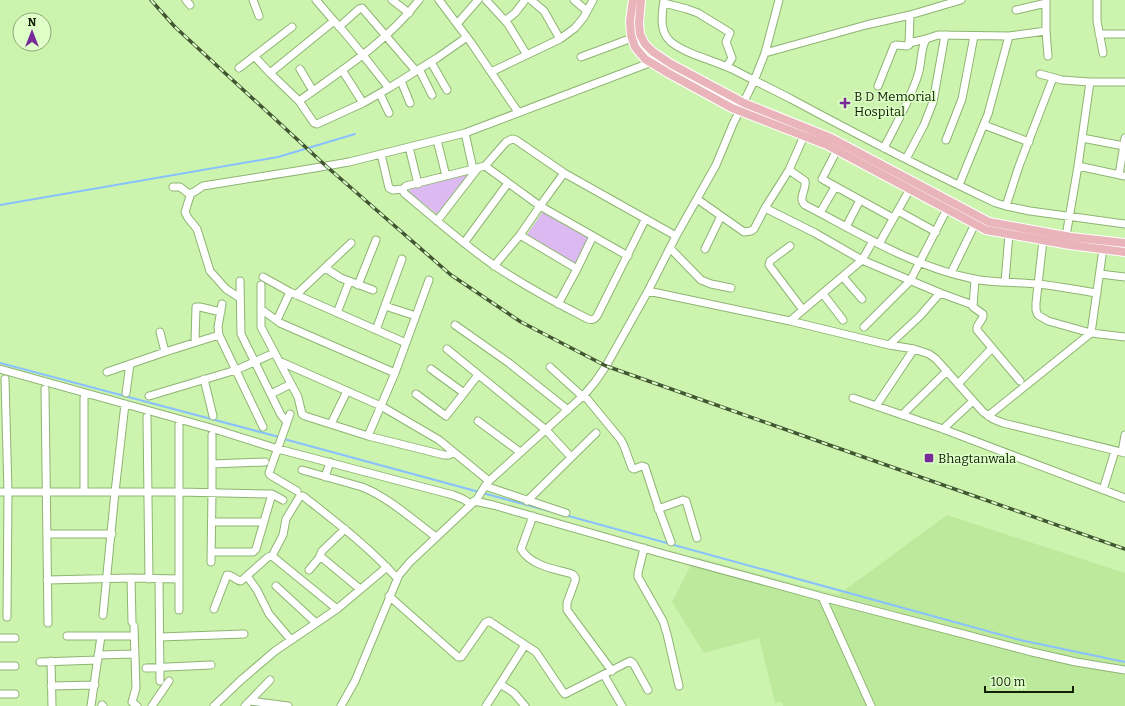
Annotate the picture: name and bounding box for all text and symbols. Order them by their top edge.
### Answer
north arrow [12,12,52,52]
text: N [28,16,37,29]
place label: B D Memorial Hospital [854,89,936,119]
marker: B D Memorial Hospital [839,97,851,109]
place label: Bhagtanwala [938,451,1016,466]
marker: Bhagtanwala [923,452,935,464]
scale bar [985,668,1073,694]
text: 100 m [991,675,1026,689]

